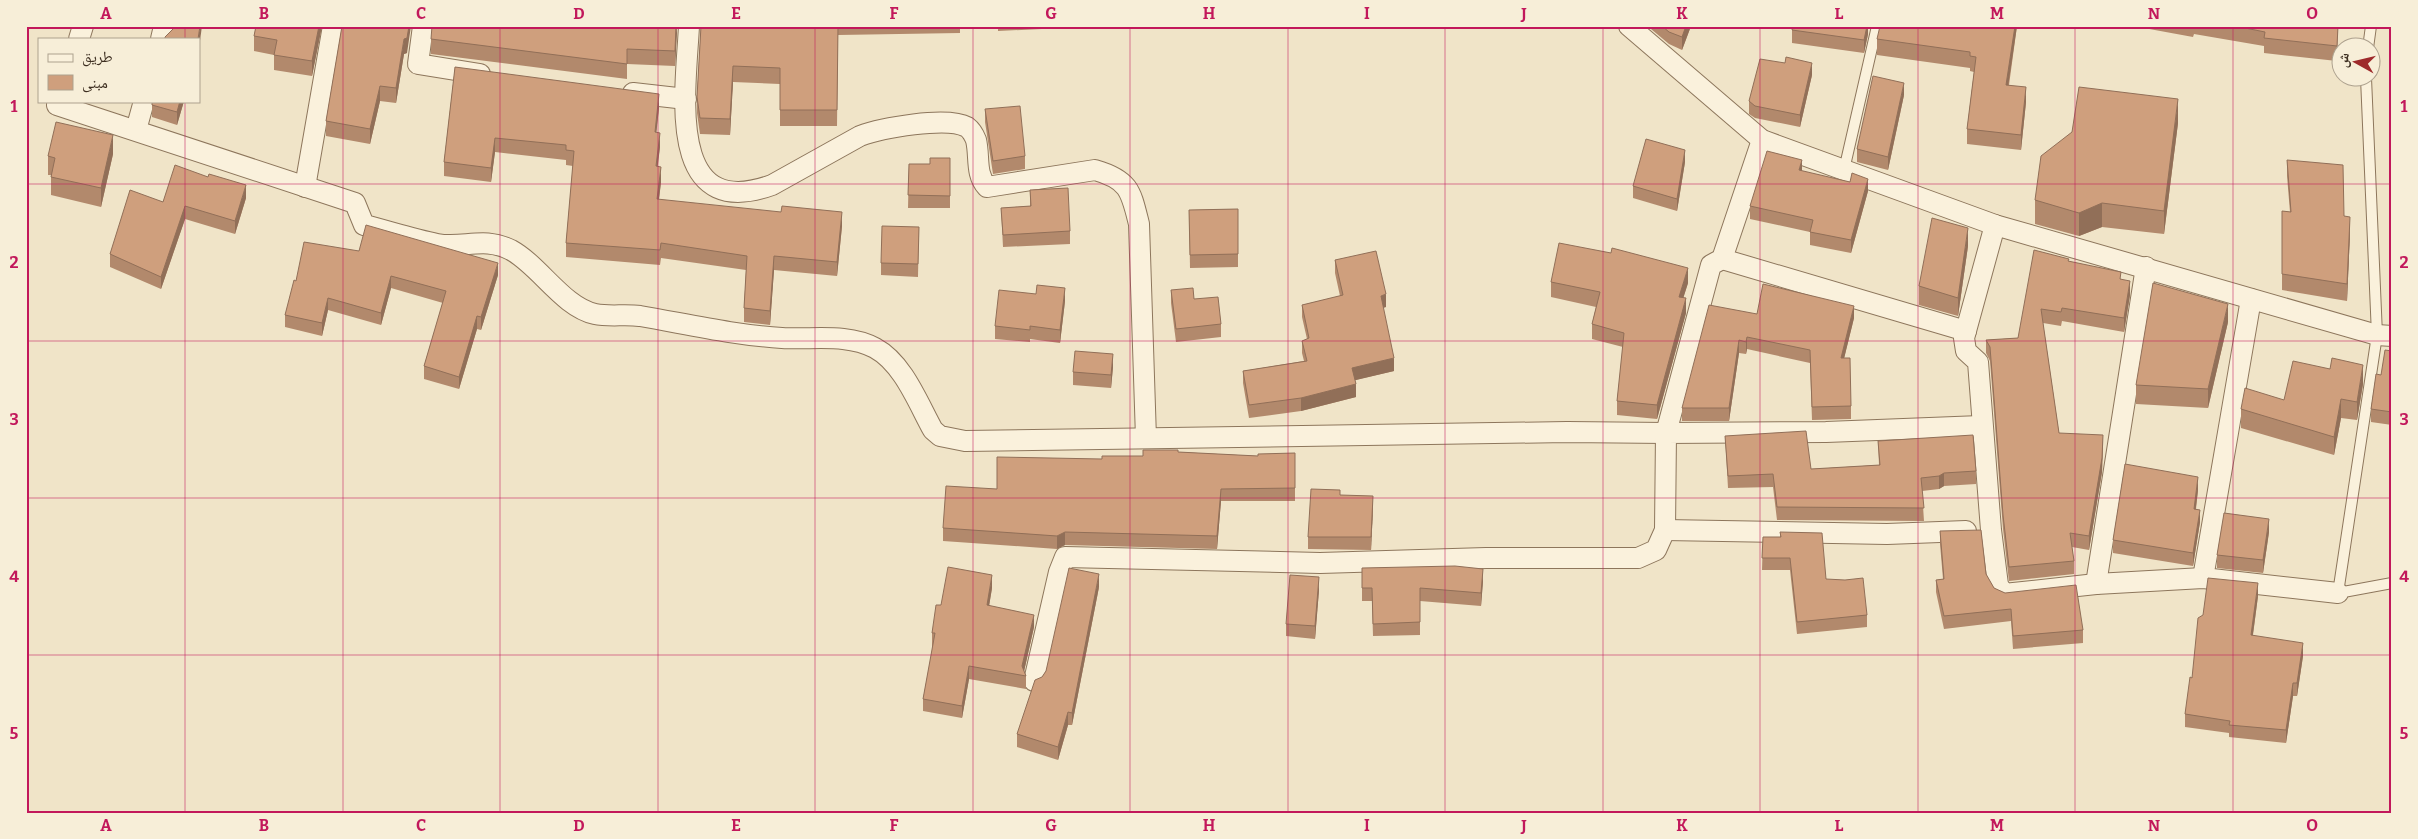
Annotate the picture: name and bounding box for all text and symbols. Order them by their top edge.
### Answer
text: A [100,4,112,23]
text: B [259,4,269,23]
text: C [416,4,426,23]
text: D [573,4,585,23]
text: E [731,4,741,23]
text: F [890,4,899,23]
text: G [1045,4,1057,23]
text: H [1203,4,1216,23]
text: I [1364,4,1370,23]
text: J [1520,4,1527,23]
text: K [1676,4,1688,23]
text: L [1835,4,1844,23]
text: M [1990,4,2004,23]
text: N [2148,4,2160,23]
text: O [2306,4,2318,23]
legend [38,38,200,102]
north arrow [2330,38,2380,88]
text: طريق [82,48,113,67]
text: ش [2334,52,2353,69]
text: مبنى [82,74,108,93]
text: 1 [11,97,18,116]
text: 1 [2401,97,2408,116]
text: 2 [9,253,19,272]
text: 2 [2399,253,2409,272]
text: 3 [9,410,19,429]
text: 3 [2399,410,2409,429]
text: 4 [9,567,19,586]
text: 4 [2399,567,2409,586]
text: 5 [10,724,19,743]
text: 5 [2400,724,2409,743]
text: A [100,816,112,835]
text: B [259,816,269,835]
text: C [416,816,426,835]
text: D [573,816,585,835]
text: E [731,816,741,835]
text: F [890,816,899,835]
text: G [1045,816,1057,835]
text: H [1203,816,1216,835]
text: I [1364,816,1370,835]
text: J [1520,816,1527,835]
text: K [1676,816,1688,835]
text: L [1835,816,1844,835]
text: M [1990,816,2004,835]
text: N [2148,816,2160,835]
text: O [2306,816,2318,835]

